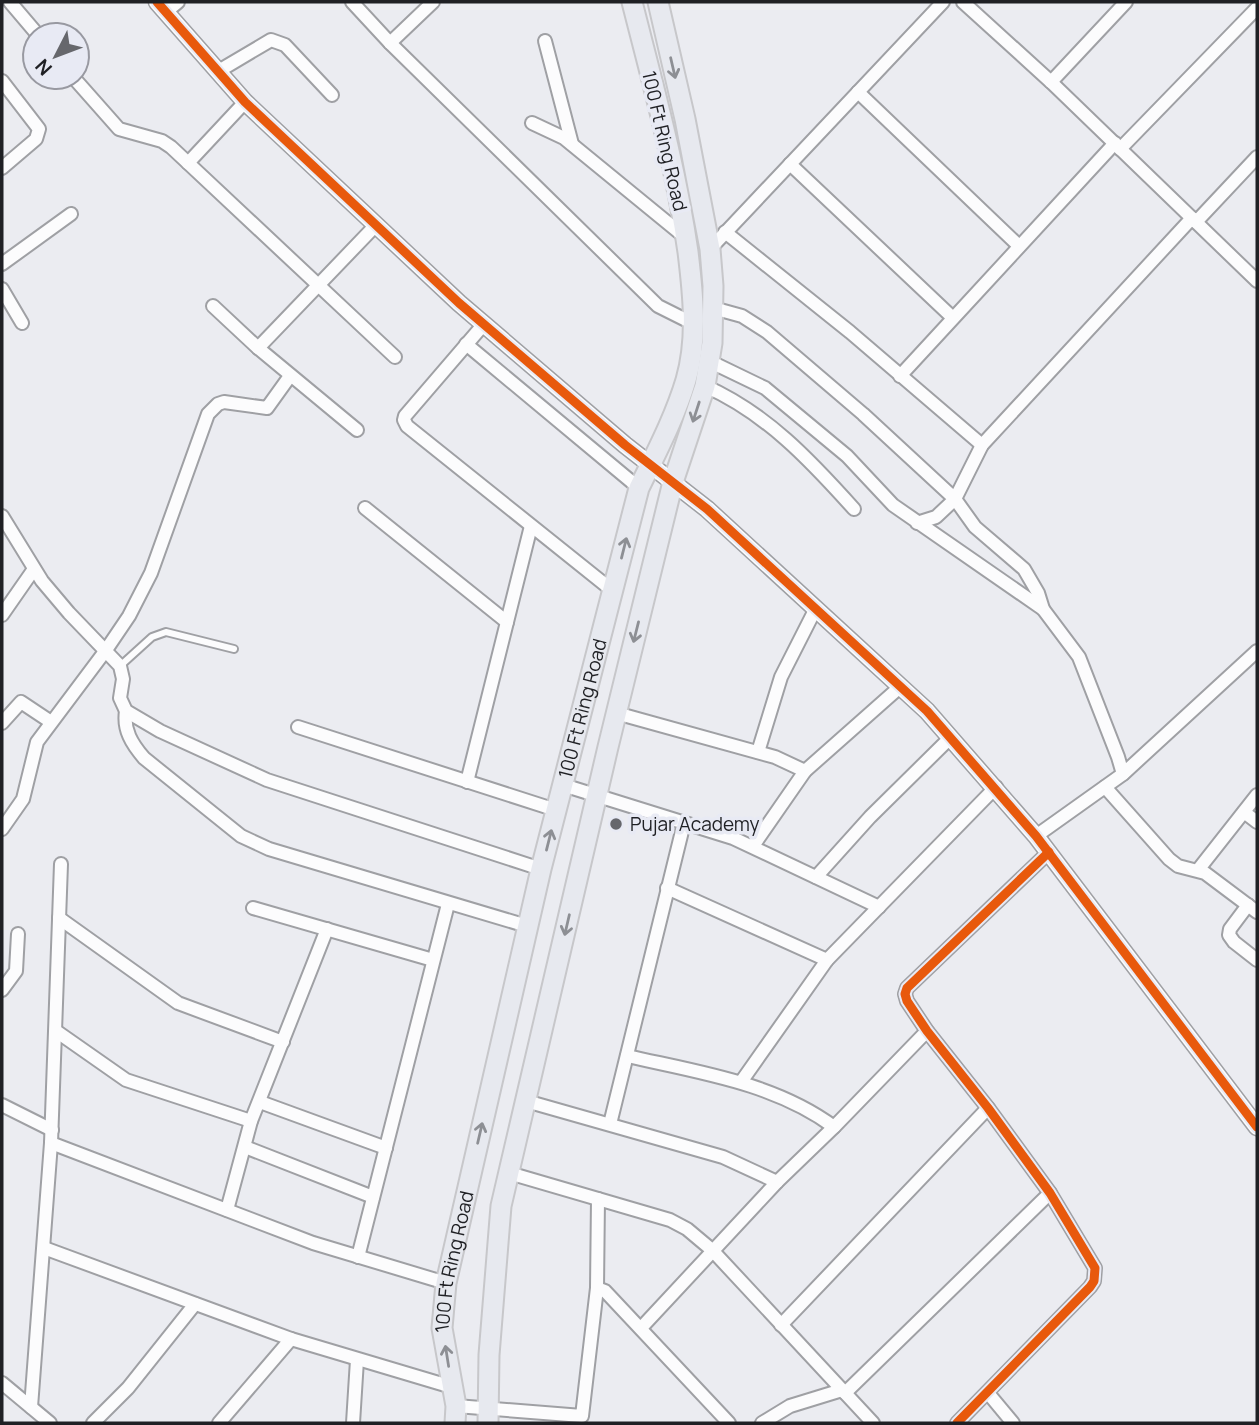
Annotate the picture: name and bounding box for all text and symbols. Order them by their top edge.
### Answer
north arrow [21,21,91,91]
text: N [29,54,58,81]
one-way arrow [667,56,681,79]
street label: 100 Ft Ring Road [636,68,694,214]
one-way arrow [689,401,701,423]
one-way arrow [618,537,631,560]
one-way arrow [629,620,642,643]
street label: 100 Ft Ring Road [552,636,613,781]
place label: Pujar Academy [630,811,760,837]
marker: Pujar Academy [608,816,624,832]
one-way arrow [543,829,556,851]
one-way arrow [560,913,573,936]
one-way arrow [474,1122,487,1145]
street label: 100 Ft Ring Road [429,1188,480,1334]
one-way arrow [440,1345,453,1368]

